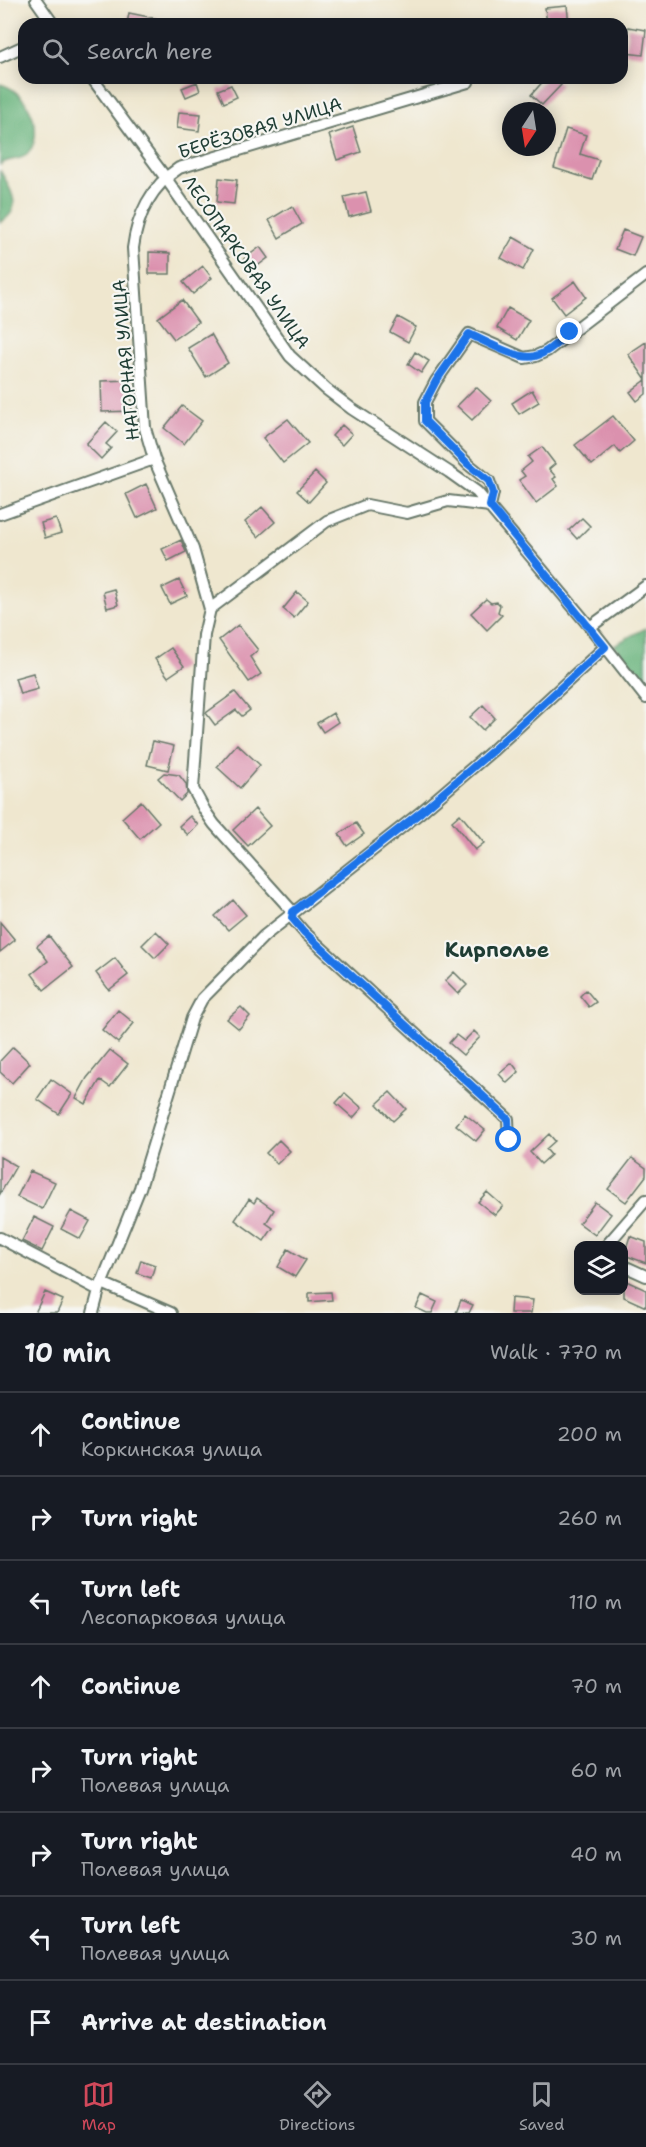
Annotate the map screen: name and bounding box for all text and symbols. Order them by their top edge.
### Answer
search box [18,18,628,84]
icon: search [39,35,72,68]
text: Search here [87,37,213,66]
street label: БЕРЁЗОВАЯ УЛИЦА [175,92,345,164]
north arrow [502,102,556,156]
street label: ЛЕСОПАРКОВАЯ УЛИЦА [177,170,315,354]
street label: НАГОРНАЯ УЛИЦА [107,278,145,442]
route end [556,318,582,344]
district label: Кирполье [445,936,549,964]
route start [495,1126,521,1152]
map controls [574,1241,628,1295]
button: layers [574,1241,628,1295]
text: 10 min [24,1335,111,1370]
text: Walk · 770 m [490,1339,622,1365]
text: Continue [81,1407,181,1436]
icon: ahead [24,1418,57,1451]
text: 200 m [557,1421,622,1447]
text: Коркинская улица [81,1436,262,1462]
icon: right [24,1502,57,1535]
text: Turn right [81,1504,198,1533]
text: 260 m [557,1505,622,1531]
text: Turn left [81,1575,180,1604]
icon: left [24,1586,57,1619]
text: 110 m [568,1589,622,1615]
text: Лесопарковая улица [81,1604,285,1630]
icon: ahead [24,1670,57,1703]
text: Continue [81,1672,181,1701]
text: 70 m [570,1673,622,1699]
text: Turn right [81,1743,198,1772]
icon: right [24,1754,57,1787]
text: 60 m [570,1757,622,1783]
text: Полевая улица [81,1772,230,1798]
text: Turn right [81,1827,198,1856]
icon: right [24,1838,57,1871]
text: 40 m [570,1841,622,1867]
text: Полевая улица [81,1856,230,1882]
text: Turn left [81,1911,180,1940]
icon: left [24,1922,57,1955]
text: 30 m [570,1925,622,1951]
text: Полевая улица [81,1940,230,1966]
icon: arrive [24,2006,57,2039]
text: Arrive at destination [81,2008,327,2037]
tab: Map [82,2078,116,2135]
tab: Directions [279,2078,356,2135]
tab: Saved [519,2078,564,2135]

